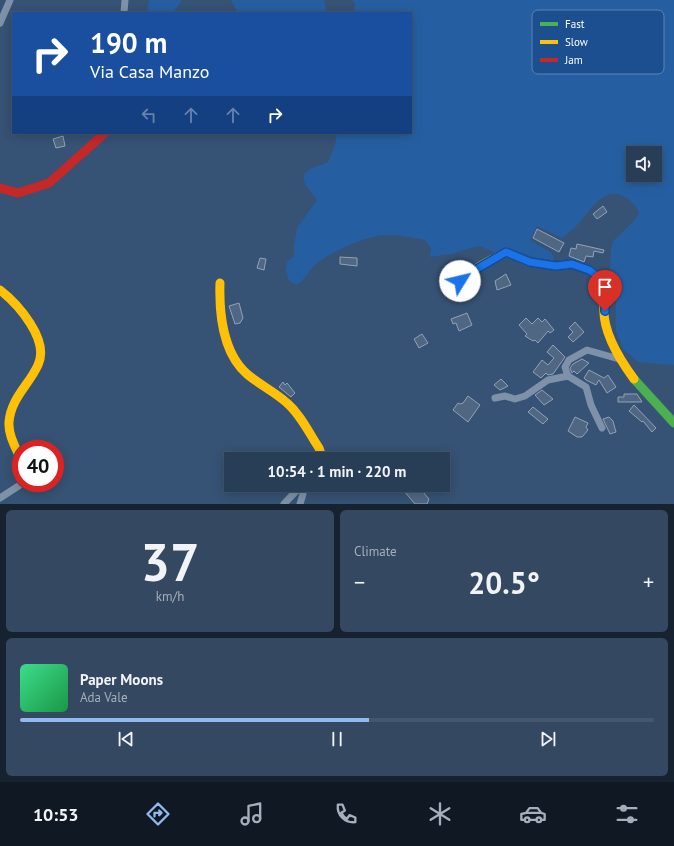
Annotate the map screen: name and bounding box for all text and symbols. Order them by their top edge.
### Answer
legend [532,10,664,74]
text: Fast [565,17,585,31]
text: 190 m [90,24,167,61]
icon: right [24,28,76,80]
text: Slow [565,35,588,49]
text: Jam [564,53,583,67]
text: Via Casa Manzo [90,60,209,83]
icon: left [138,104,160,126]
icon: ahead [180,104,202,126]
icon: ahead [222,104,244,126]
icon: right [264,104,286,126]
map controls [626,146,662,182]
button: sound [626,146,662,182]
position arrow [439,260,481,302]
pin [588,270,622,311]
icon: arrive [594,276,616,298]
speed limit sign: 40 [12,440,64,492]
text: 10:54 · 1 min · 220 m [268,462,406,481]
text: 37 [141,528,199,595]
text: Climate [354,543,397,560]
text: 20.5° [468,563,540,602]
text: − [354,568,365,596]
text: + [643,568,654,596]
text: km/h [156,588,184,605]
text: Paper Moons [80,670,163,689]
text: Ada Vale [80,689,128,706]
icon: previous [115,728,137,750]
icon: pause [326,728,348,750]
icon: next [537,728,559,750]
icon: directions [144,800,172,828]
icon: music [238,800,266,828]
icon: phone [332,800,360,828]
icon: climate [426,800,454,828]
icon: car [519,800,547,828]
icon: filters [613,800,641,828]
text: 10:53 [33,803,79,826]

